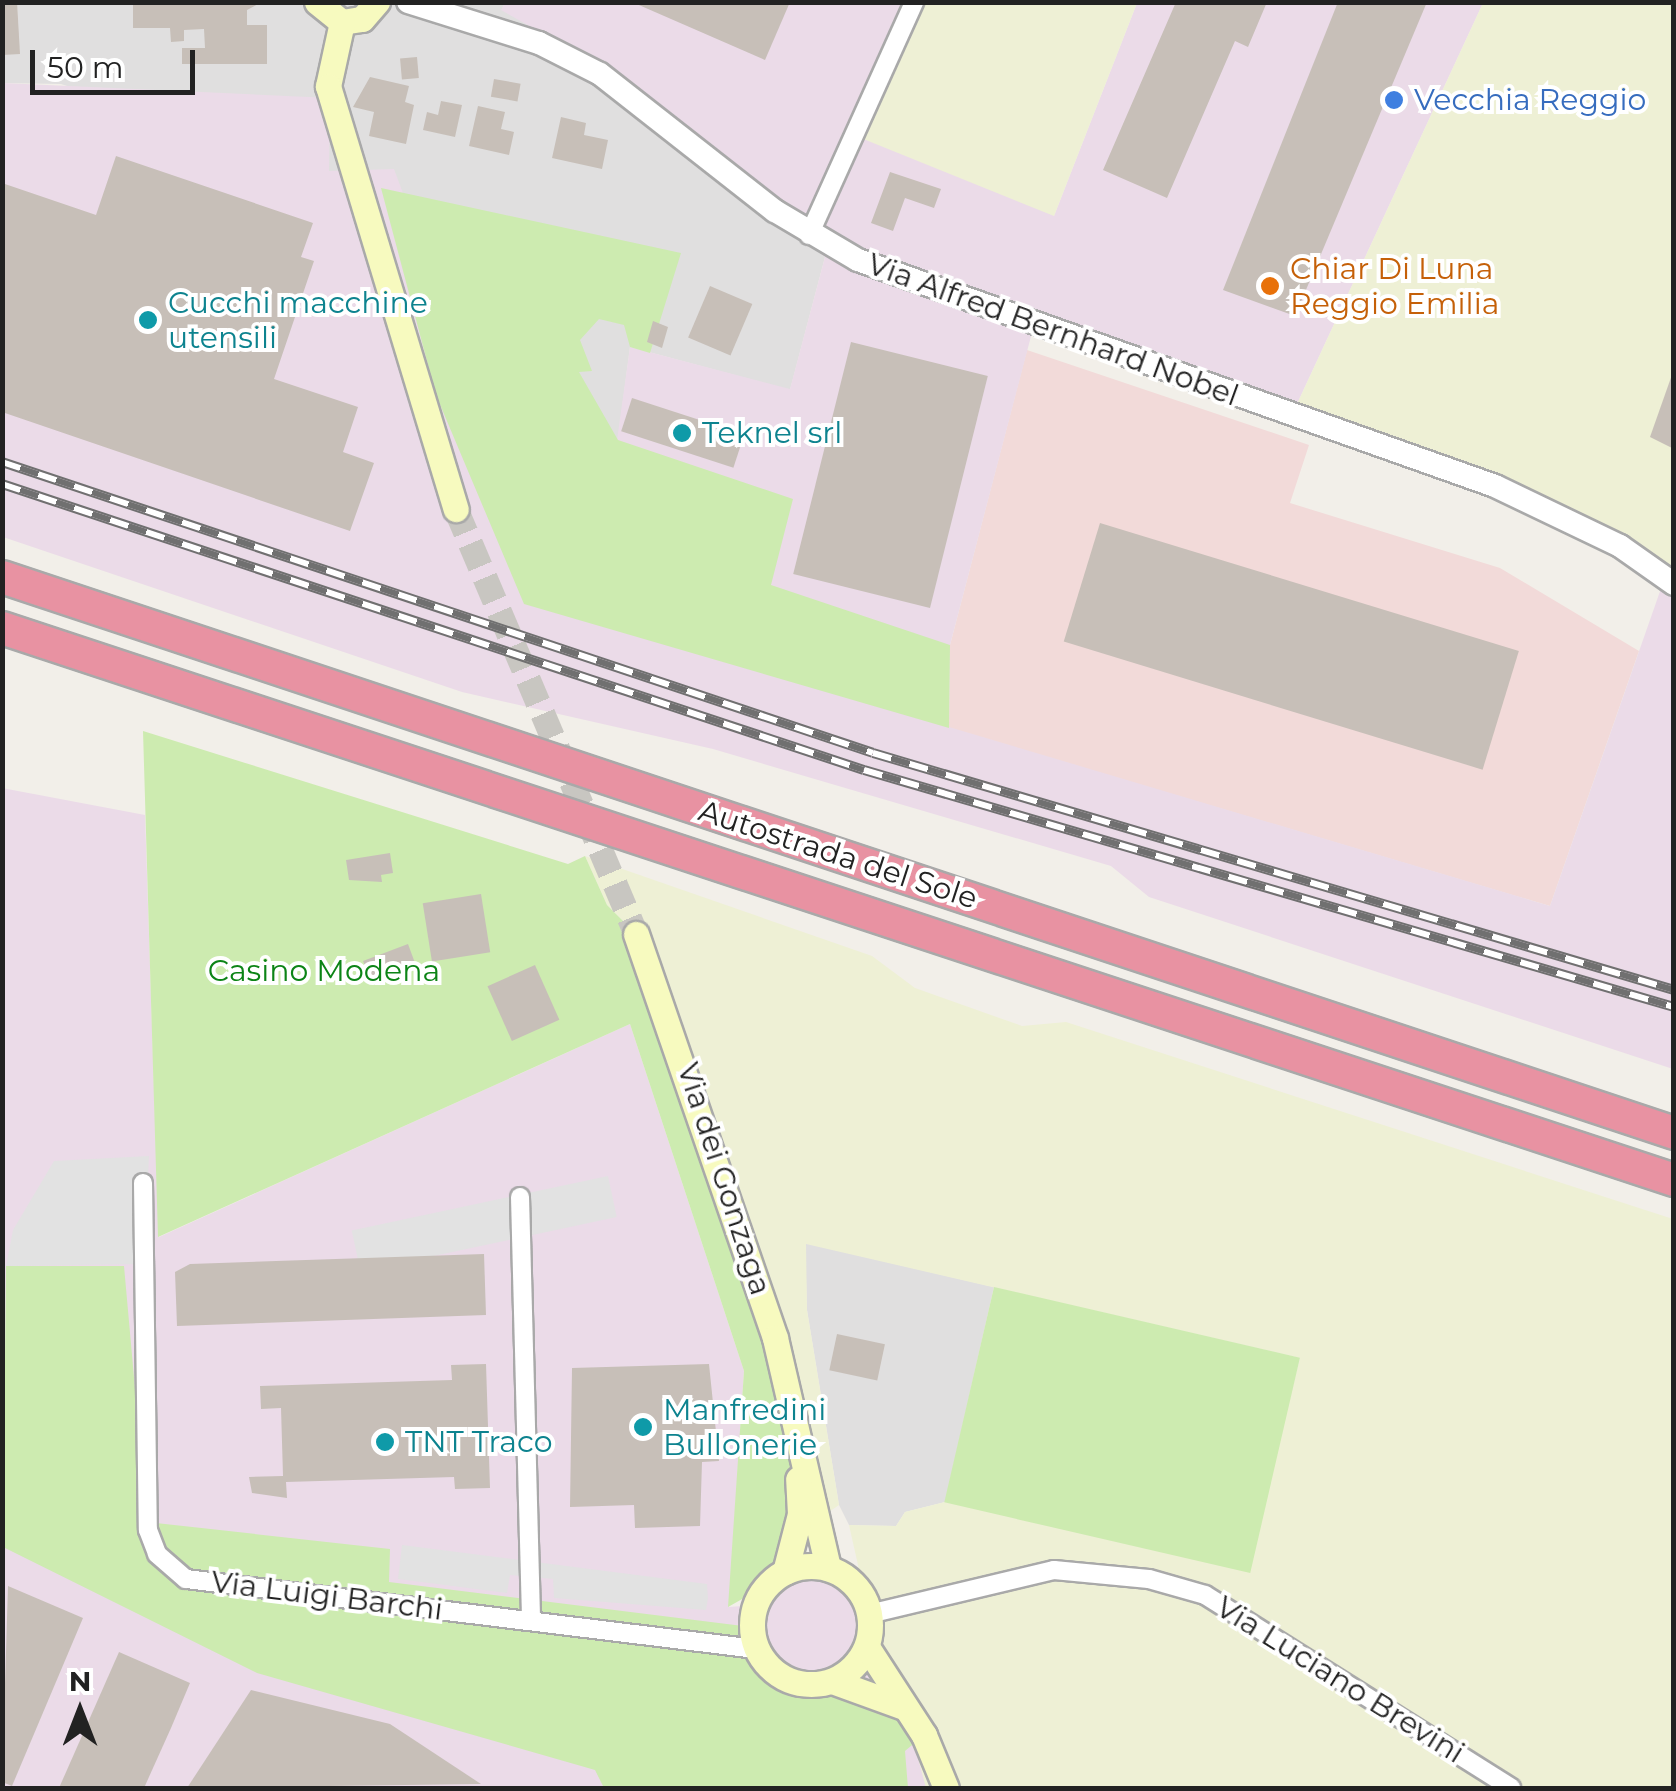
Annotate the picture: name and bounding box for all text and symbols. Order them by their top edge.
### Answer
scale bar [35,30,200,92]
text: 50 m [47,49,124,86]
place label: Vecchia Reggio [1414,82,1646,118]
marker: Vecchia Reggio [1383,89,1405,111]
street label: Via Alfred Bernhard Nobel [863,246,1243,414]
place label: Chiar Di Luna Reggio Emilia [1290,251,1499,322]
marker: Chiar Di Luna Reggio Emilia [1259,275,1281,297]
place label: Cucchi macchine utensili [168,285,428,356]
marker: Cucchi macchine utensili [137,309,159,331]
place label: Teknel srl [702,415,842,451]
marker: Teknel srl [671,422,693,444]
street label: Autostrada del Sole [694,793,982,917]
park label: Casino Modena [208,953,440,989]
street label: Via dei Gonzaga [669,1058,779,1300]
place label: Manfredini Bullonerie [663,1392,826,1462]
marker: Manfredini Bullonerie [632,1416,654,1438]
place label: TNT Traco [405,1424,552,1460]
marker: TNT Traco [374,1431,396,1453]
street label: Via Luigi Barchi [209,1564,445,1628]
street label: Via Luciano Brevini [1209,1589,1471,1771]
north arrow [30,1661,130,1761]
text: N [69,1664,91,1698]

